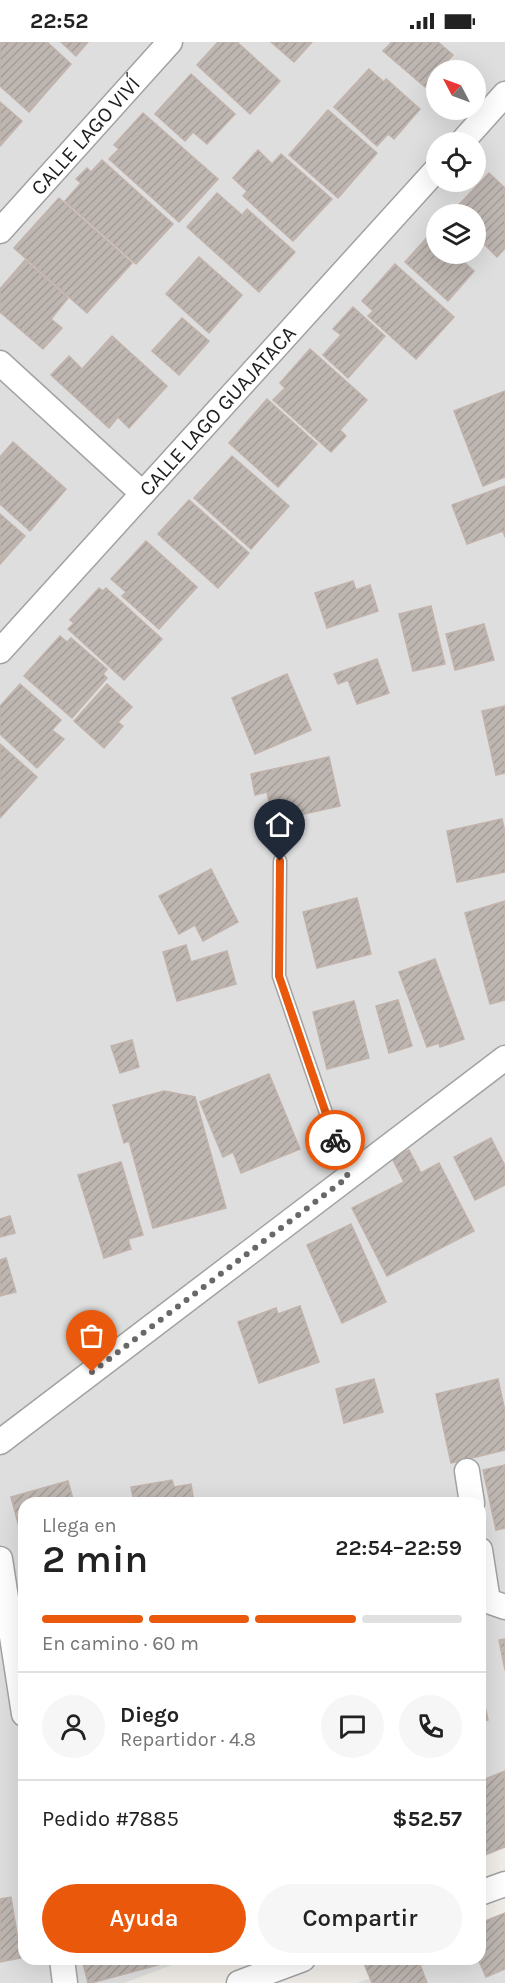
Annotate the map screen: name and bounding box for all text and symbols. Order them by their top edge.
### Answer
text: 22:52 [30,8,89,34]
north arrow [426,60,486,120]
map controls [426,60,486,264]
street label: CALLE LAGO VIVÍ [26,71,146,200]
button: locate [426,132,486,192]
button: layers [426,204,486,264]
street label: CALLE LAGO GUAJATACA [134,321,301,501]
pin [254,799,305,861]
icon: home [263,808,296,841]
courier [305,1110,365,1170]
icon: bike [319,1124,352,1157]
pin [66,1310,117,1372]
icon: bag [75,1319,108,1352]
text: Llega en [42,1514,117,1537]
text: 22:54–22:59 [335,1535,462,1561]
text: 2 min [42,1536,148,1582]
text: En camino · 60 m [42,1632,199,1655]
button: person [42,1695,105,1758]
button: chat [321,1695,384,1758]
button: phone [399,1695,462,1758]
text: Diego [120,1702,179,1728]
text: Repartidor · 4.8 [120,1728,256,1751]
text: Pedido #7885 [42,1806,179,1832]
text: $52.57 [392,1806,462,1832]
button: Ayuda [42,1884,246,1953]
button: Compartir [258,1884,462,1953]

